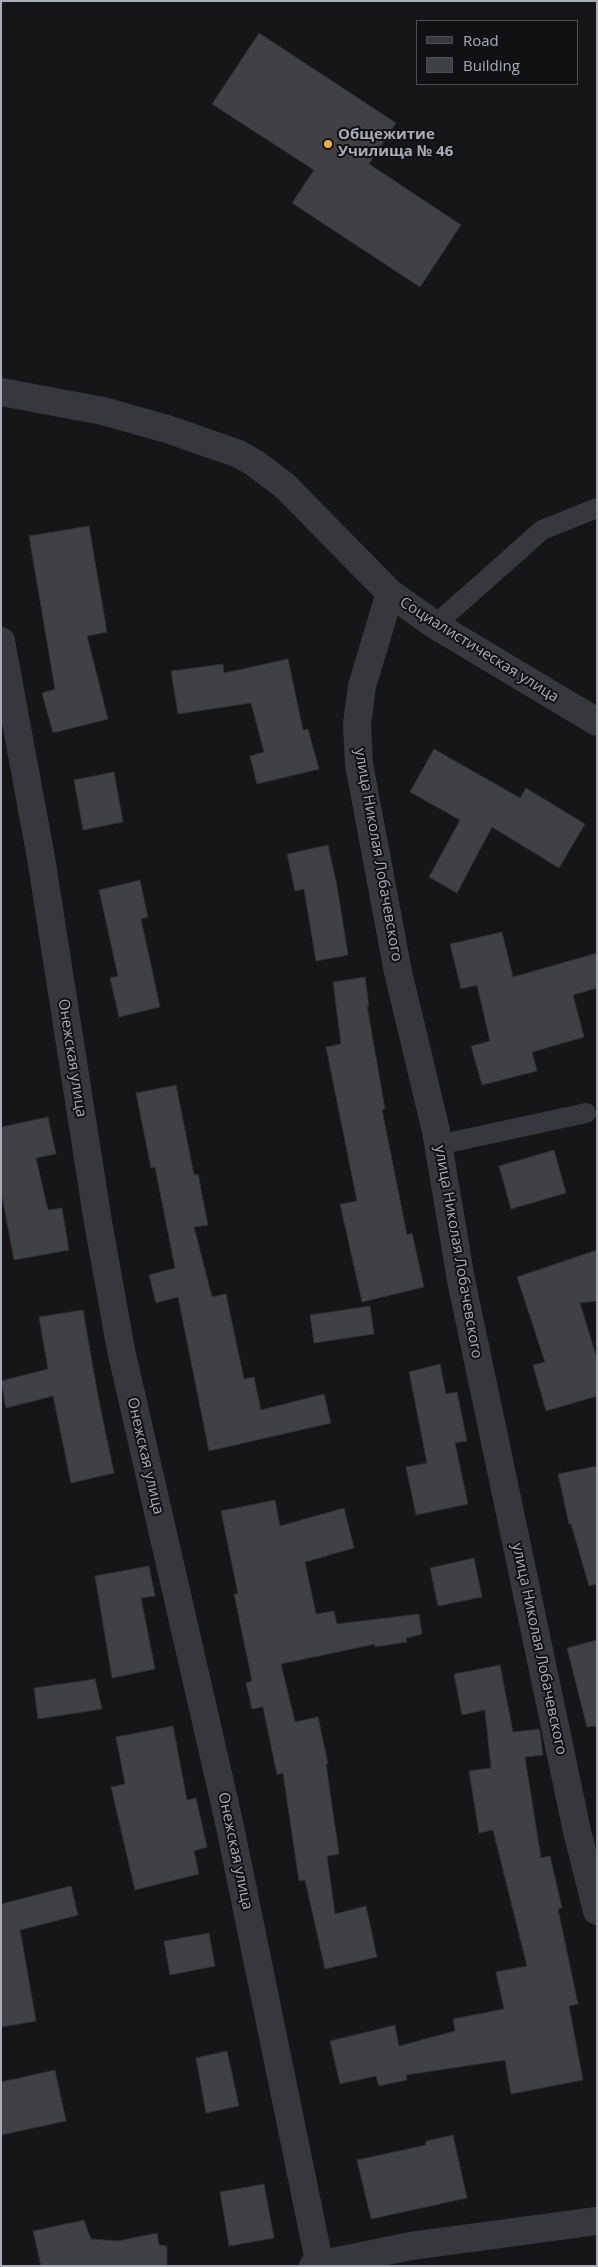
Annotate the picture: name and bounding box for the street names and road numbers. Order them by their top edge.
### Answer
street label: Социалистическая улица [396,594,562,706]
street label: улица Николая Лобачевского [350,747,406,963]
street label: Онежская улица [54,998,90,1118]
street label: улица Николая Лобачевского [430,1144,486,1360]
street label: Онежская улица [123,1396,167,1516]
street label: улица Николая Лобачевского [508,1541,570,1757]
street label: Онежская улица [214,1791,256,1911]

